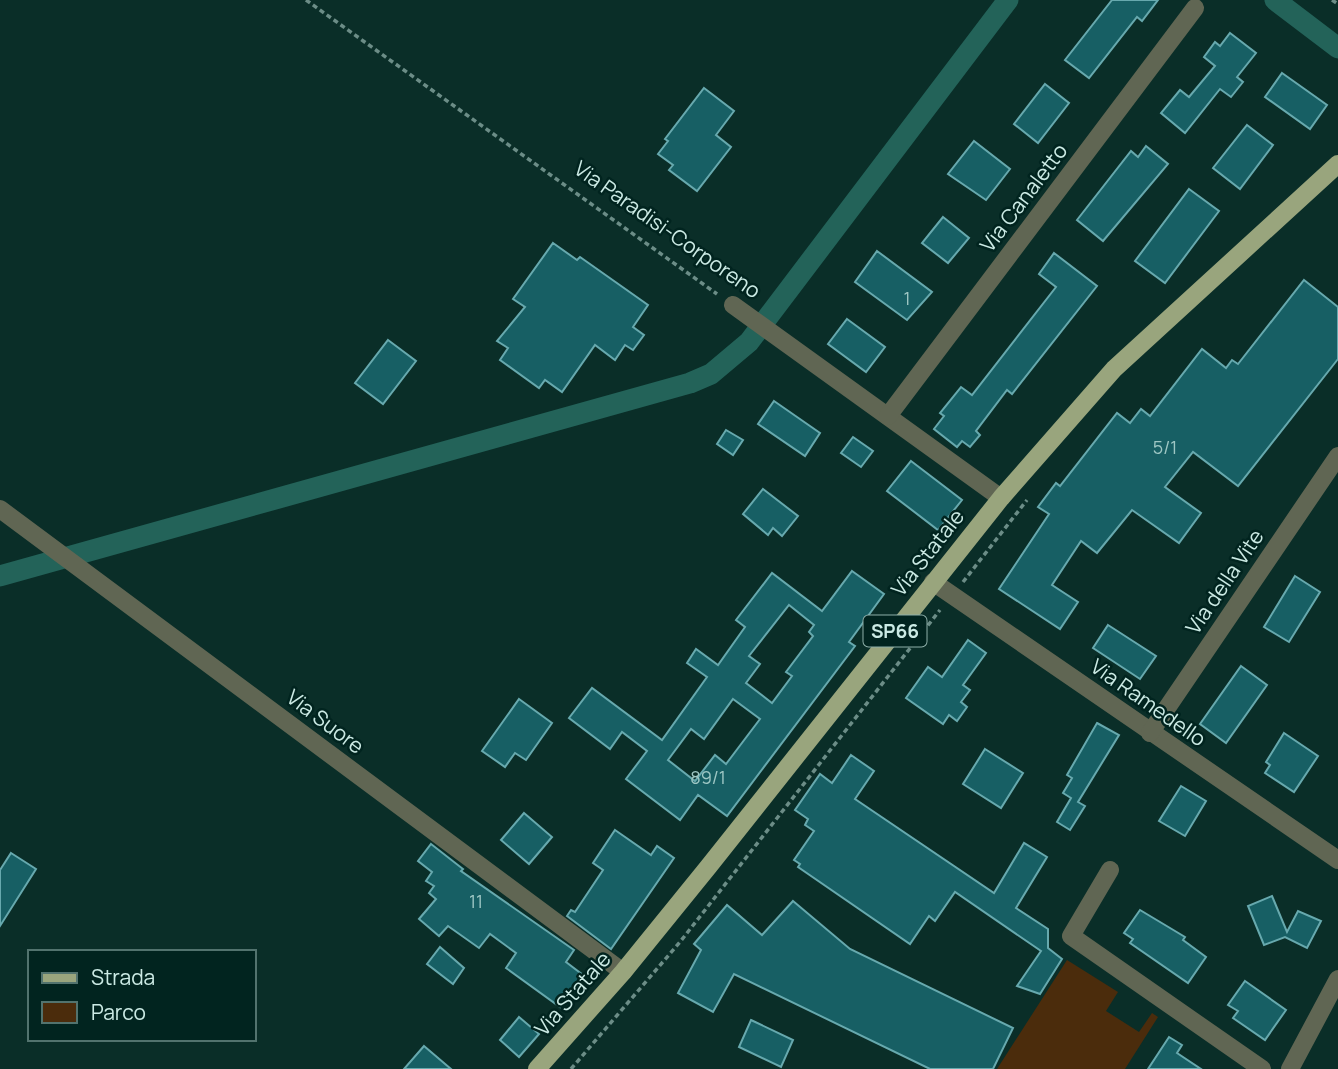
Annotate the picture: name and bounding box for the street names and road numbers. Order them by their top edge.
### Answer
street label: Via Canaletto [973,137,1073,257]
street label: Via Paradisi-Corporeno [569,154,766,304]
street label: Via Statale [884,503,970,602]
street label: Via della Vite [1179,524,1270,639]
road number: SP66 [864,616,926,646]
street label: Via Ramedello [1085,652,1212,752]
street label: Via Suore [281,683,370,760]
street label: Via Statale [528,945,617,1042]

